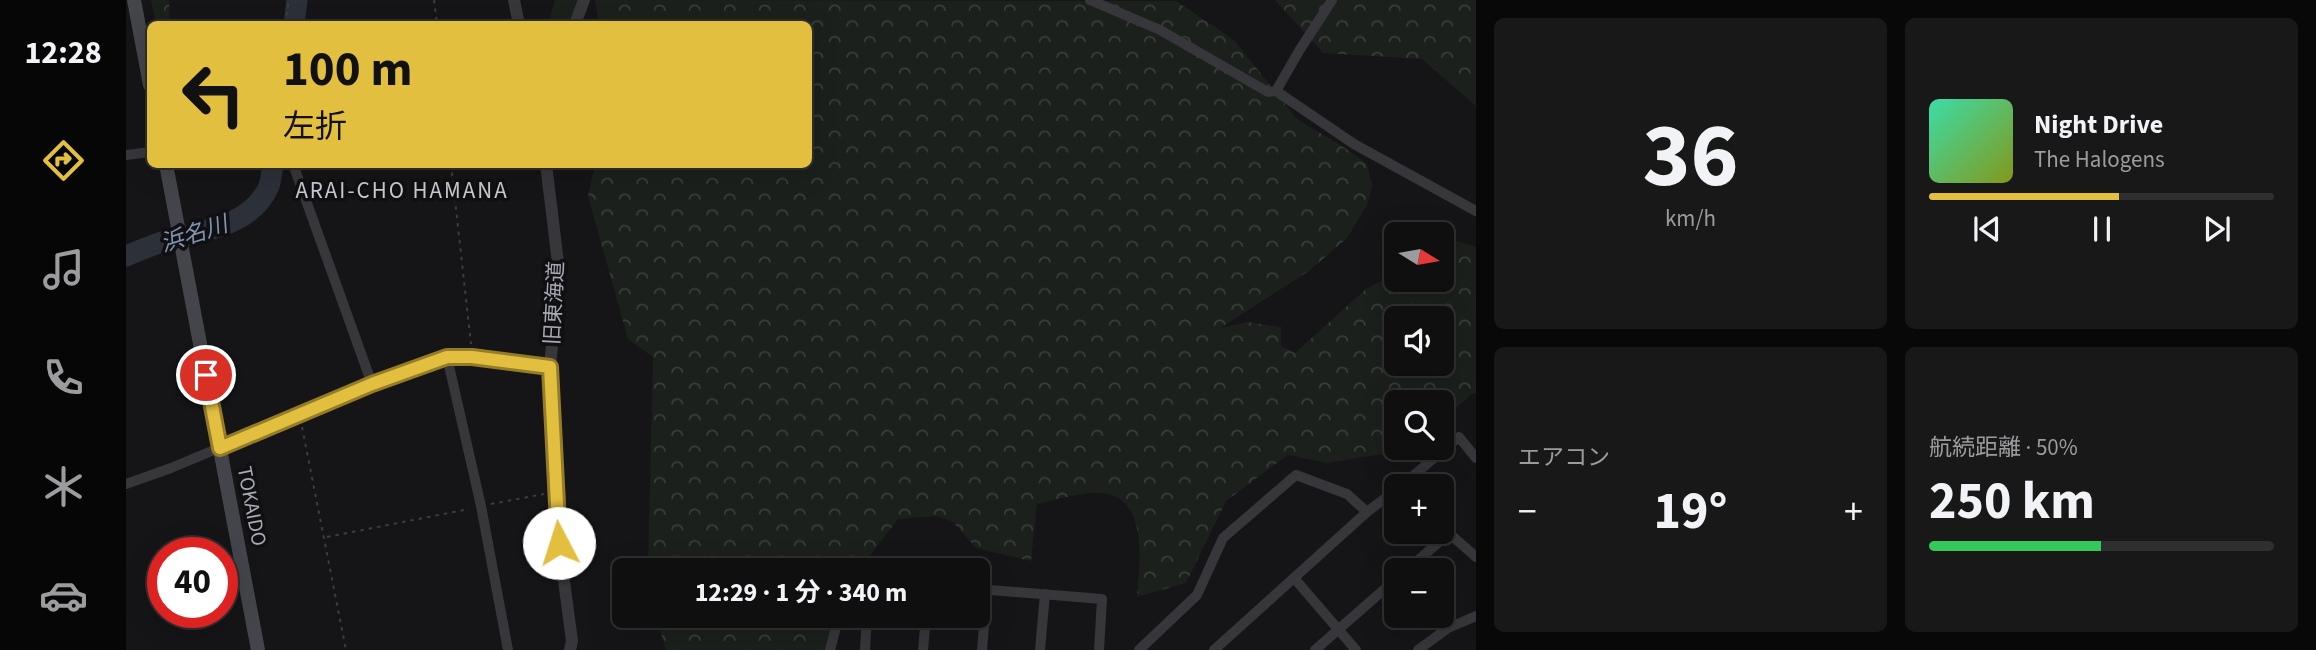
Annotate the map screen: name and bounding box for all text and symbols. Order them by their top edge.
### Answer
text: 12:28 [24,30,102,76]
text: 100 m [283,35,412,105]
icon: left [168,49,259,140]
text: 36 [1642,92,1739,221]
text: 左折 [283,104,347,150]
text: Night Drive [2034,106,2163,143]
icon: directions [39,136,88,185]
text: The Halogens [2034,143,2165,176]
district label: ARAI-CHO HAMANA [295,174,509,207]
text: km/h [1665,202,1716,235]
water label: 浜名川 [156,207,235,260]
icon: previous [1968,210,2006,248]
icon: pause [2083,210,2121,248]
icon: next [2198,210,2236,248]
north arrow [1384,222,1454,292]
map controls [1384,222,1454,628]
icon: music [39,245,88,294]
street label: 旧東海道 [537,260,571,346]
button: sound [1384,306,1454,376]
pin [176,345,236,405]
icon: phone [39,353,88,402]
icon: arrive [187,356,225,394]
button: search [1384,390,1454,460]
text: 航続距離 · 50% [1929,431,2078,464]
text: エアコン [1518,441,1610,474]
icon: climate [39,462,88,511]
street label: TOKAIDO [230,464,274,548]
text: 250 km [1929,465,2095,539]
button: + [1384,474,1454,544]
text: 19° [1654,475,1727,549]
text: − [1518,485,1537,539]
text: + [1844,485,1863,539]
position arrow [522,506,596,580]
speed limit sign: 40 [147,537,238,628]
button: − [1384,558,1454,628]
icon: car [39,571,88,620]
text: 12:29 · 1 分 · 340 m [695,574,907,611]

